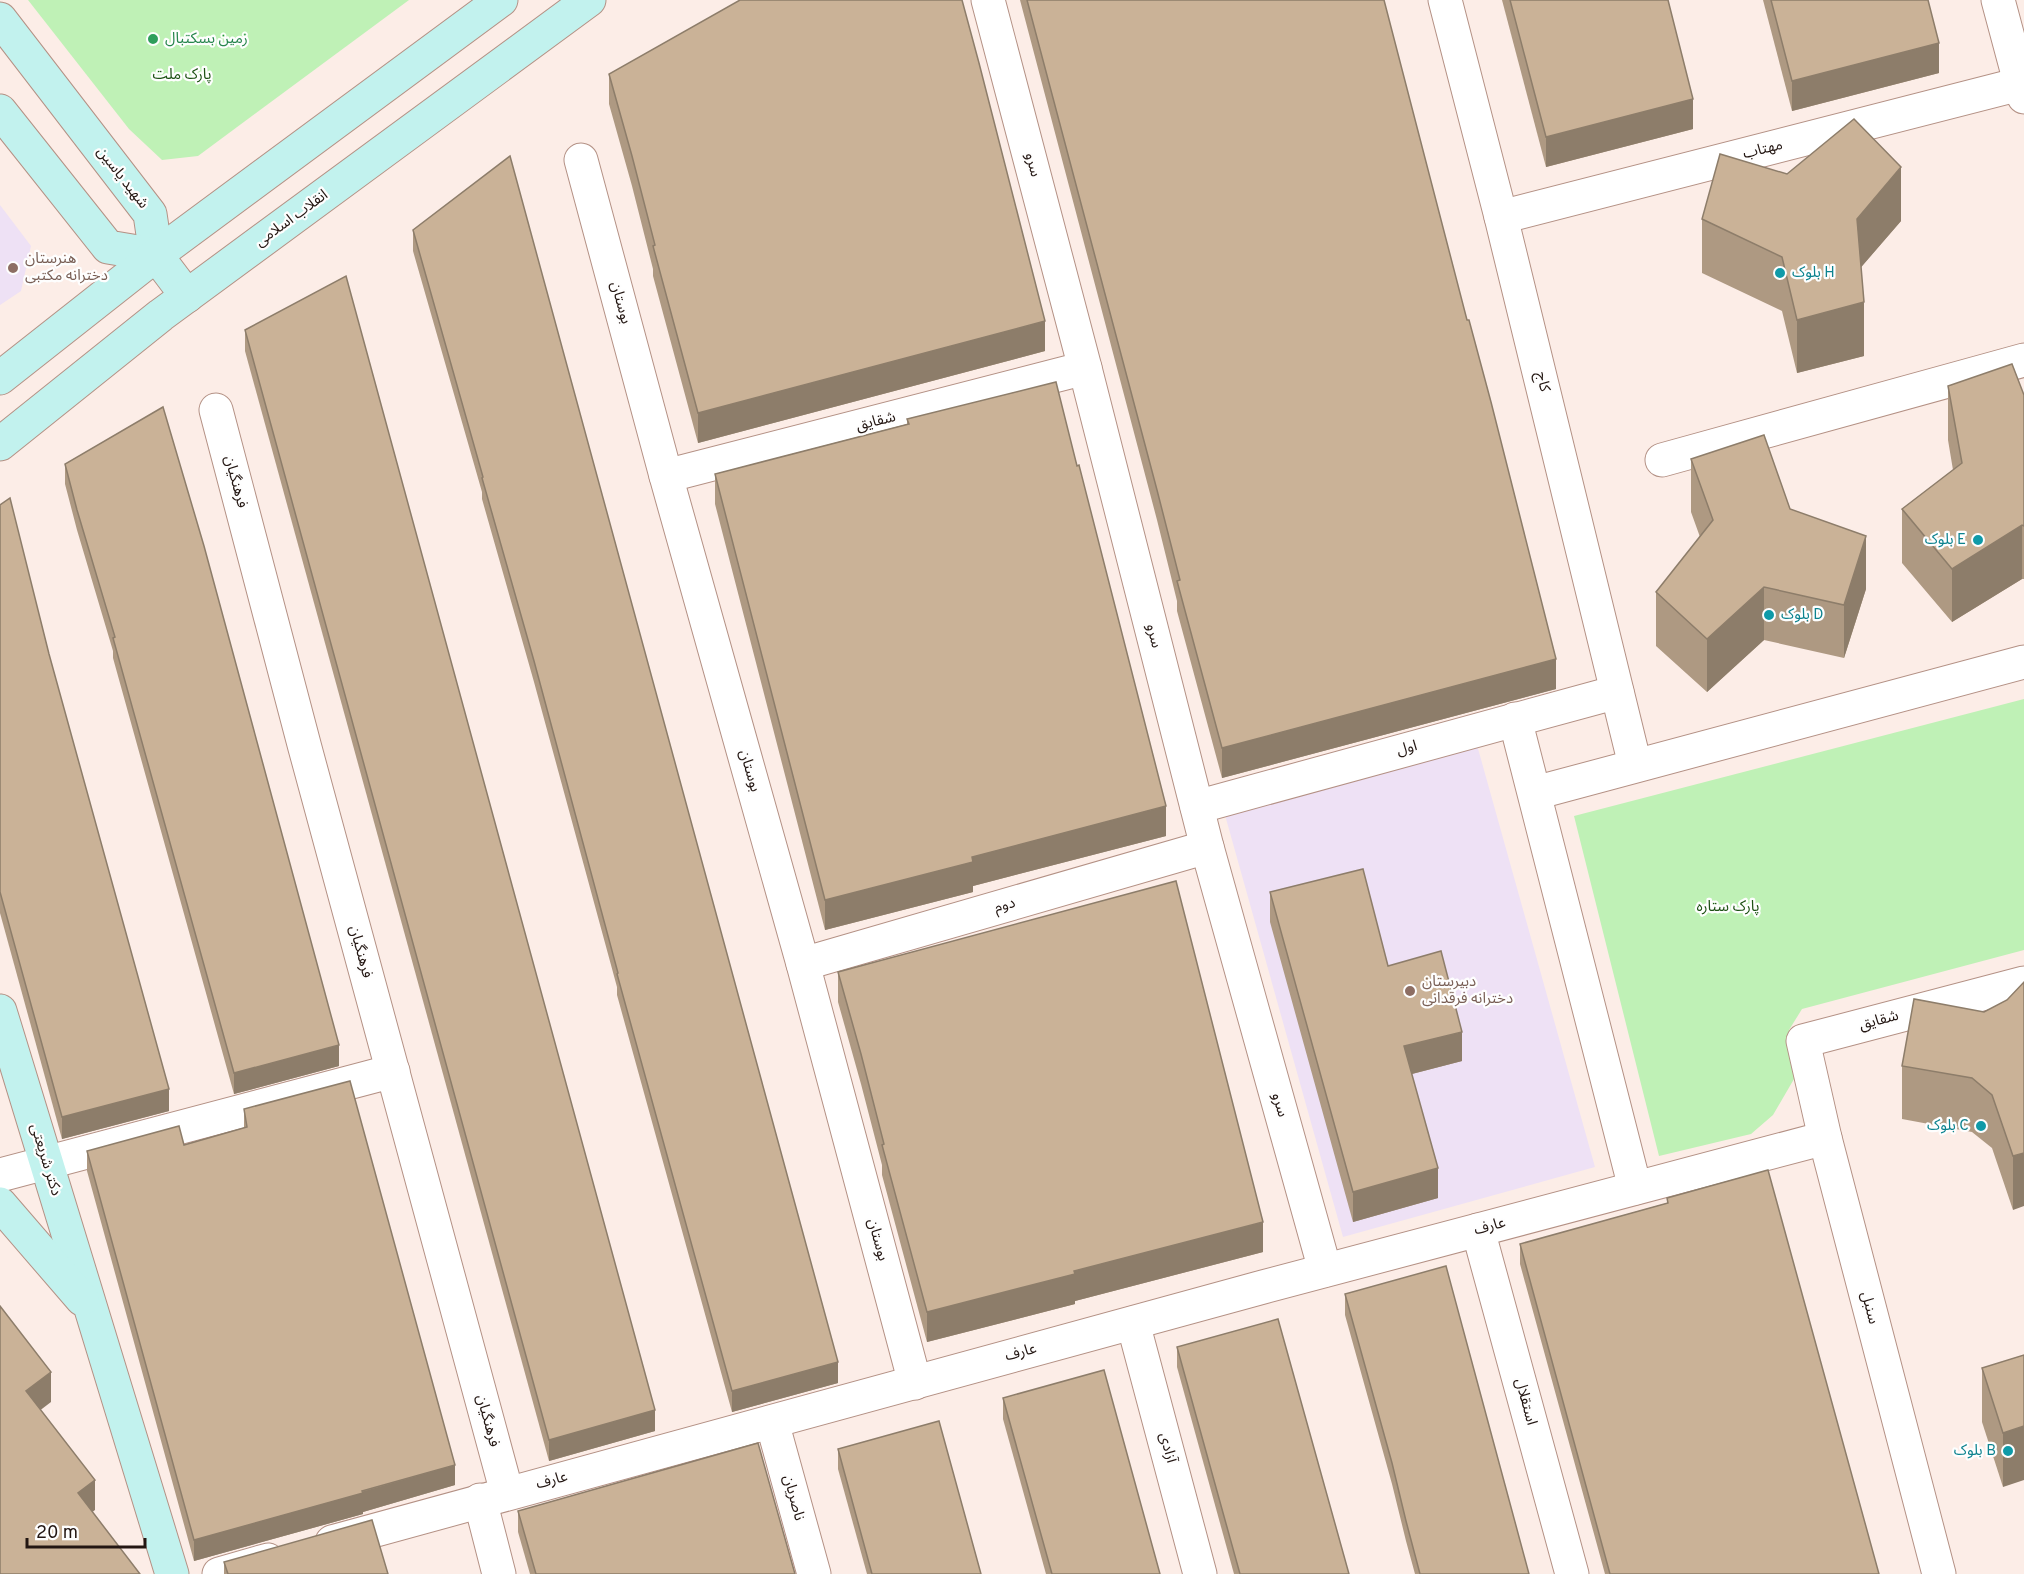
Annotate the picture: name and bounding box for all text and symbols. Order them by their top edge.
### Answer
place label: زمین بسکتبال [165,30,248,49]
marker: زمین بسکتبال [146,32,160,46]
park label: پارک ملت [152,66,212,85]
street label: مهتاب [1741,136,1785,164]
street label: شهید یاسین [92,143,152,213]
street label: سرو [1020,151,1044,179]
street label: انقلاب اسلامی [252,186,332,252]
place label: هنرستان دخترانه مکتبی [25,250,108,286]
marker: هنرستان دخترانه مکتبی [6,261,20,275]
place label: بلوک H [1792,264,1835,283]
marker: بلوک H [1773,266,1787,280]
street label: بوستان [605,280,635,326]
street label: کاج [1529,370,1554,395]
street label: شقایق [854,408,898,436]
street label: فرهنگیان [219,454,251,511]
place label: بلوک E [1925,531,1966,550]
marker: بلوک E [1971,533,1985,547]
place label: بلوک D [1781,606,1824,625]
marker: بلوک D [1762,608,1776,622]
street label: سرو [1141,622,1165,650]
street label: اول [1395,737,1419,761]
street label: بوستان [734,748,764,794]
street label: دوم [992,894,1018,918]
park label: پارک ستاره [1696,898,1760,917]
street label: فرهنگیان [344,924,376,981]
place label: دبیرستان دخترانه فرقدانی [1422,973,1513,1009]
marker: دبیرستان دخترانه فرقدانی [1403,984,1417,998]
street label: شقایق [1857,1007,1901,1035]
street label: سرو [1267,1091,1292,1120]
place label: بلوک C [1927,1117,1969,1136]
marker: بلوک C [1974,1119,1988,1133]
street label: دکتر شریعتی [25,1122,65,1198]
street label: عارف [1472,1214,1508,1240]
street label: بوستان [862,1217,892,1263]
street label: سنبل [1856,1290,1883,1327]
street label: عارف [1003,1340,1039,1366]
street label: استقلال [1510,1376,1540,1428]
street label: فرهنگیان [471,1393,503,1450]
street label: آزادی [1154,1431,1180,1466]
place label: بلوک B [1954,1442,1996,1461]
marker: بلوک B [2001,1444,2015,1458]
street label: عارف [534,1468,570,1494]
street label: ناصریان [778,1473,808,1523]
scale bar [27,1511,146,1549]
text: 20 m [36,1522,78,1545]

